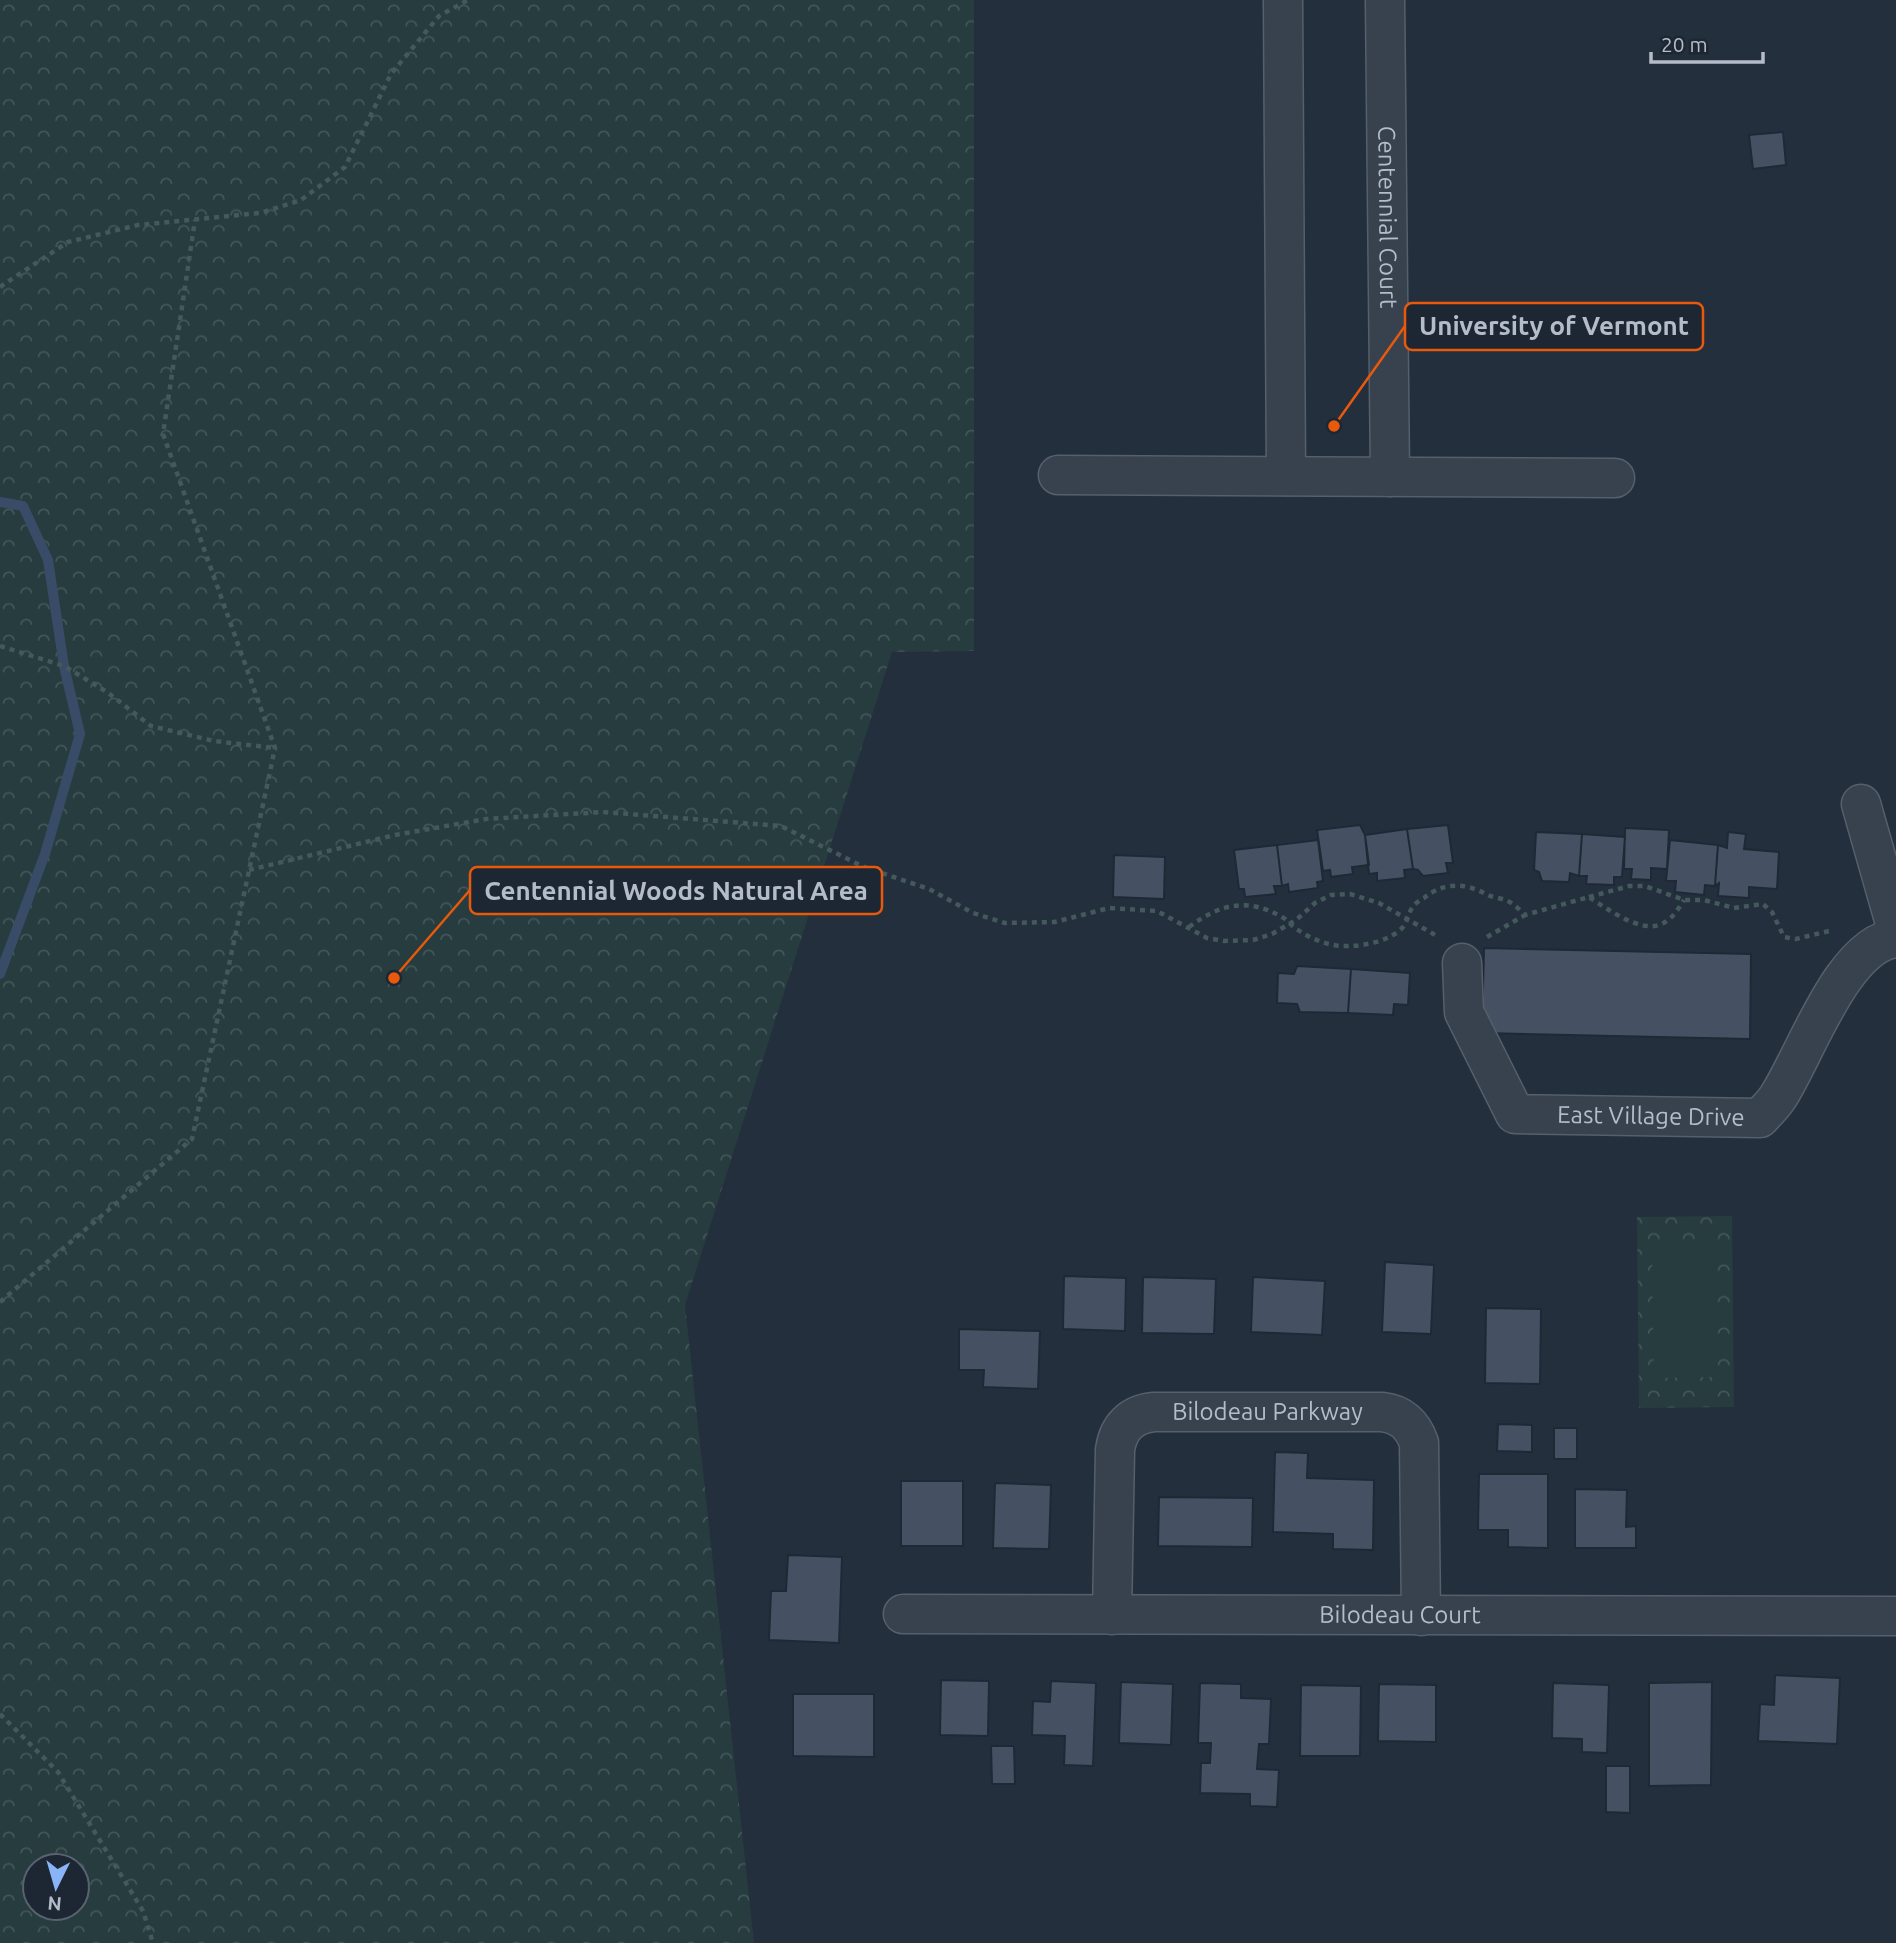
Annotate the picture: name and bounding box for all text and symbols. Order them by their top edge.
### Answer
scale bar [1651,21,1763,65]
text: 20 m [1661,32,1708,56]
street label: Centennial Court [1373,125,1402,309]
callout: University of Vermont [1405,303,1703,350]
text: University of Vermont [1419,311,1689,340]
callout: Centennial Woods Natural Area [470,867,882,914]
text: Centennial Woods Natural Area [484,876,868,905]
street label: East Village Drive [1557,1101,1745,1131]
street label: Bilodeau Parkway [1172,1398,1363,1425]
street label: Bilodeau Court [1319,1601,1481,1628]
north arrow [21,1852,91,1922]
text: N [46,1892,63,1916]

